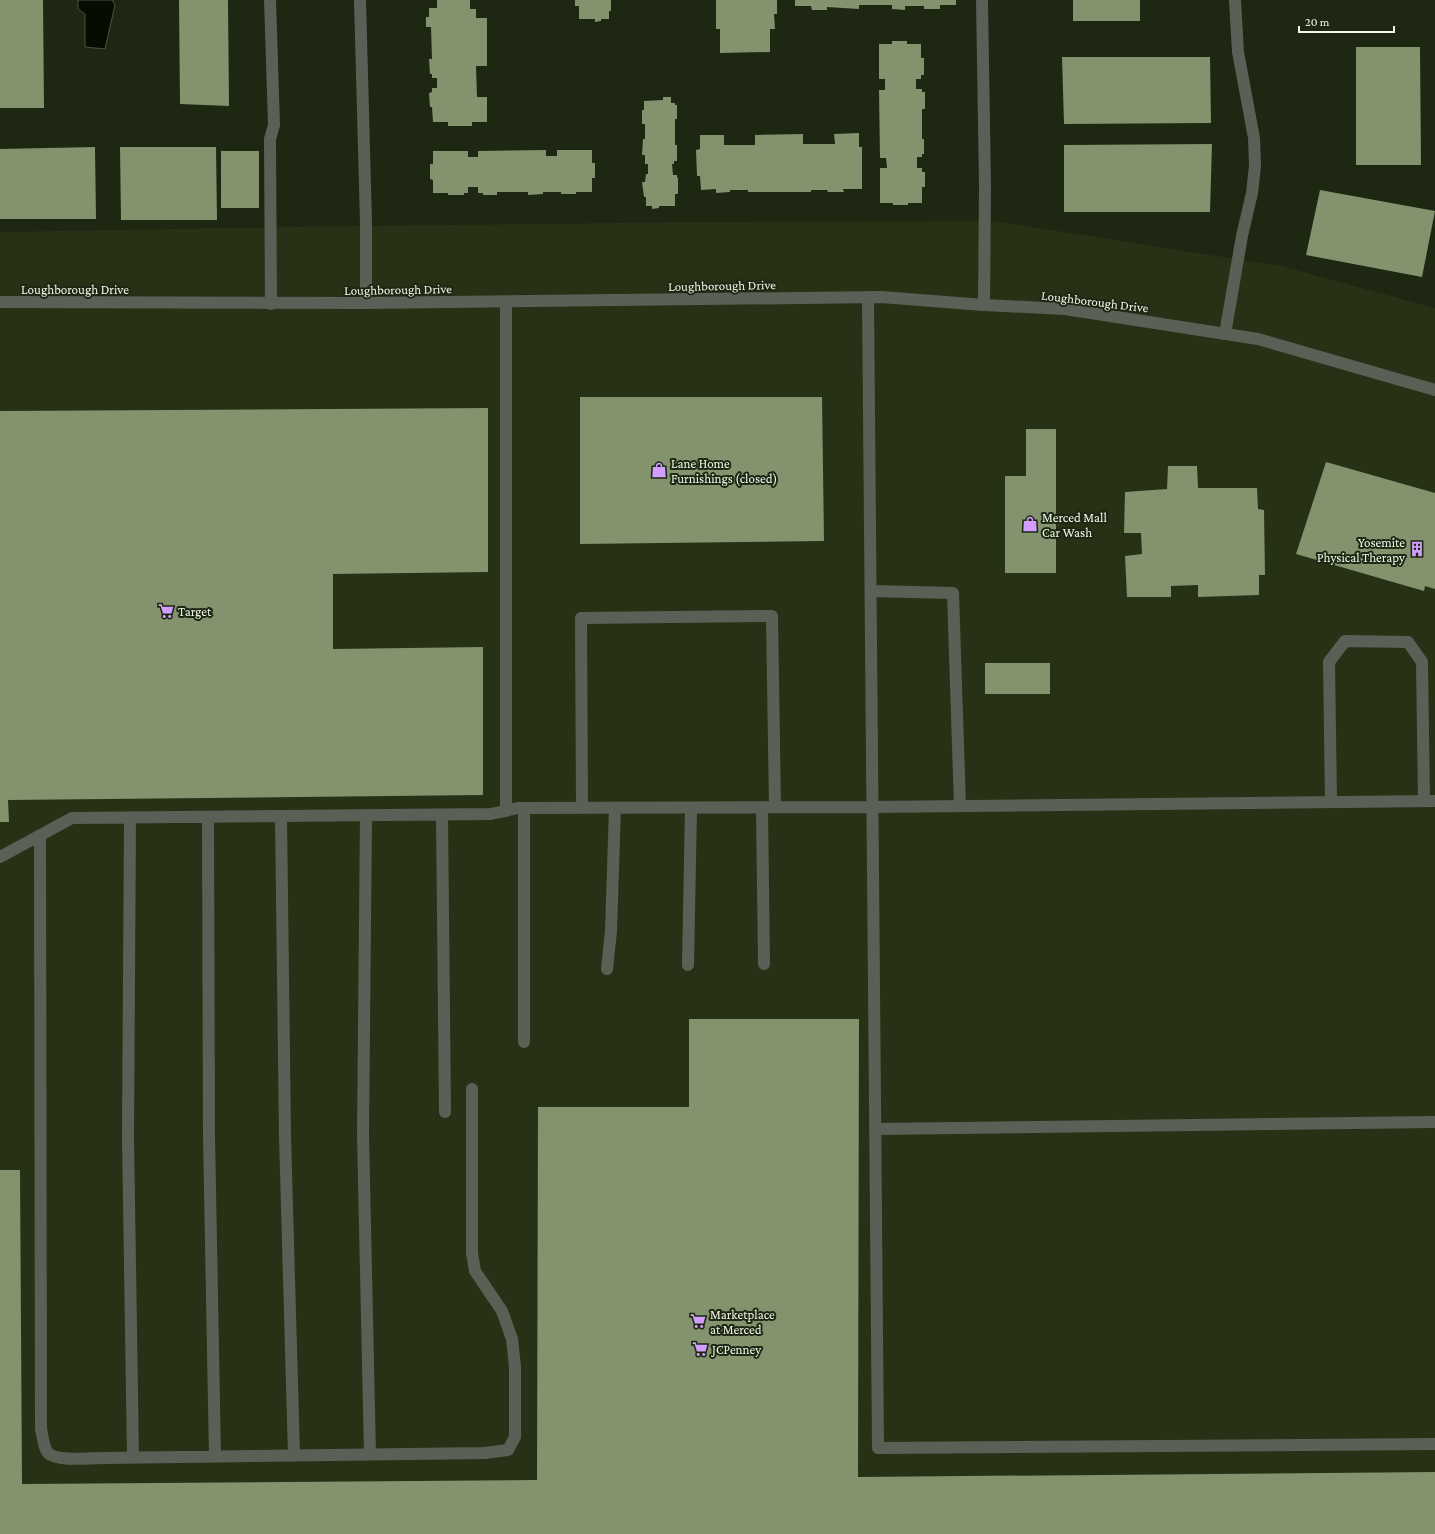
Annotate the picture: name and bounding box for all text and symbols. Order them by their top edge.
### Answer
scale bar [1299,8,1394,34]
text: 20 m [1305,15,1330,29]
street label: Loughborough Drive [668,277,776,294]
street label: Loughborough Drive [344,281,452,298]
street label: Loughborough Drive [21,282,129,297]
street label: Loughborough Drive [1040,287,1150,316]
place label: Lane Home Furnishings (closed) [671,456,777,487]
shop icon: Lane Home Furnishings (closed) [650,461,668,479]
place label: Merced Mall Car Wash [1042,510,1107,540]
shop icon: Merced Mall Car Wash [1021,515,1039,533]
place label: Yosemite Physical Therapy [1317,535,1406,565]
building icon: Yosemite Physical Therapy [1408,540,1426,558]
supermarket icon: Target [157,602,175,620]
place label: Target [178,604,212,619]
place label: Marketplace at Merced [710,1307,775,1337]
supermarket icon: Marketplace at Merced [689,1312,707,1330]
supermarket icon: JCPenney [691,1340,709,1358]
place label: JCPenney [711,1342,762,1357]

